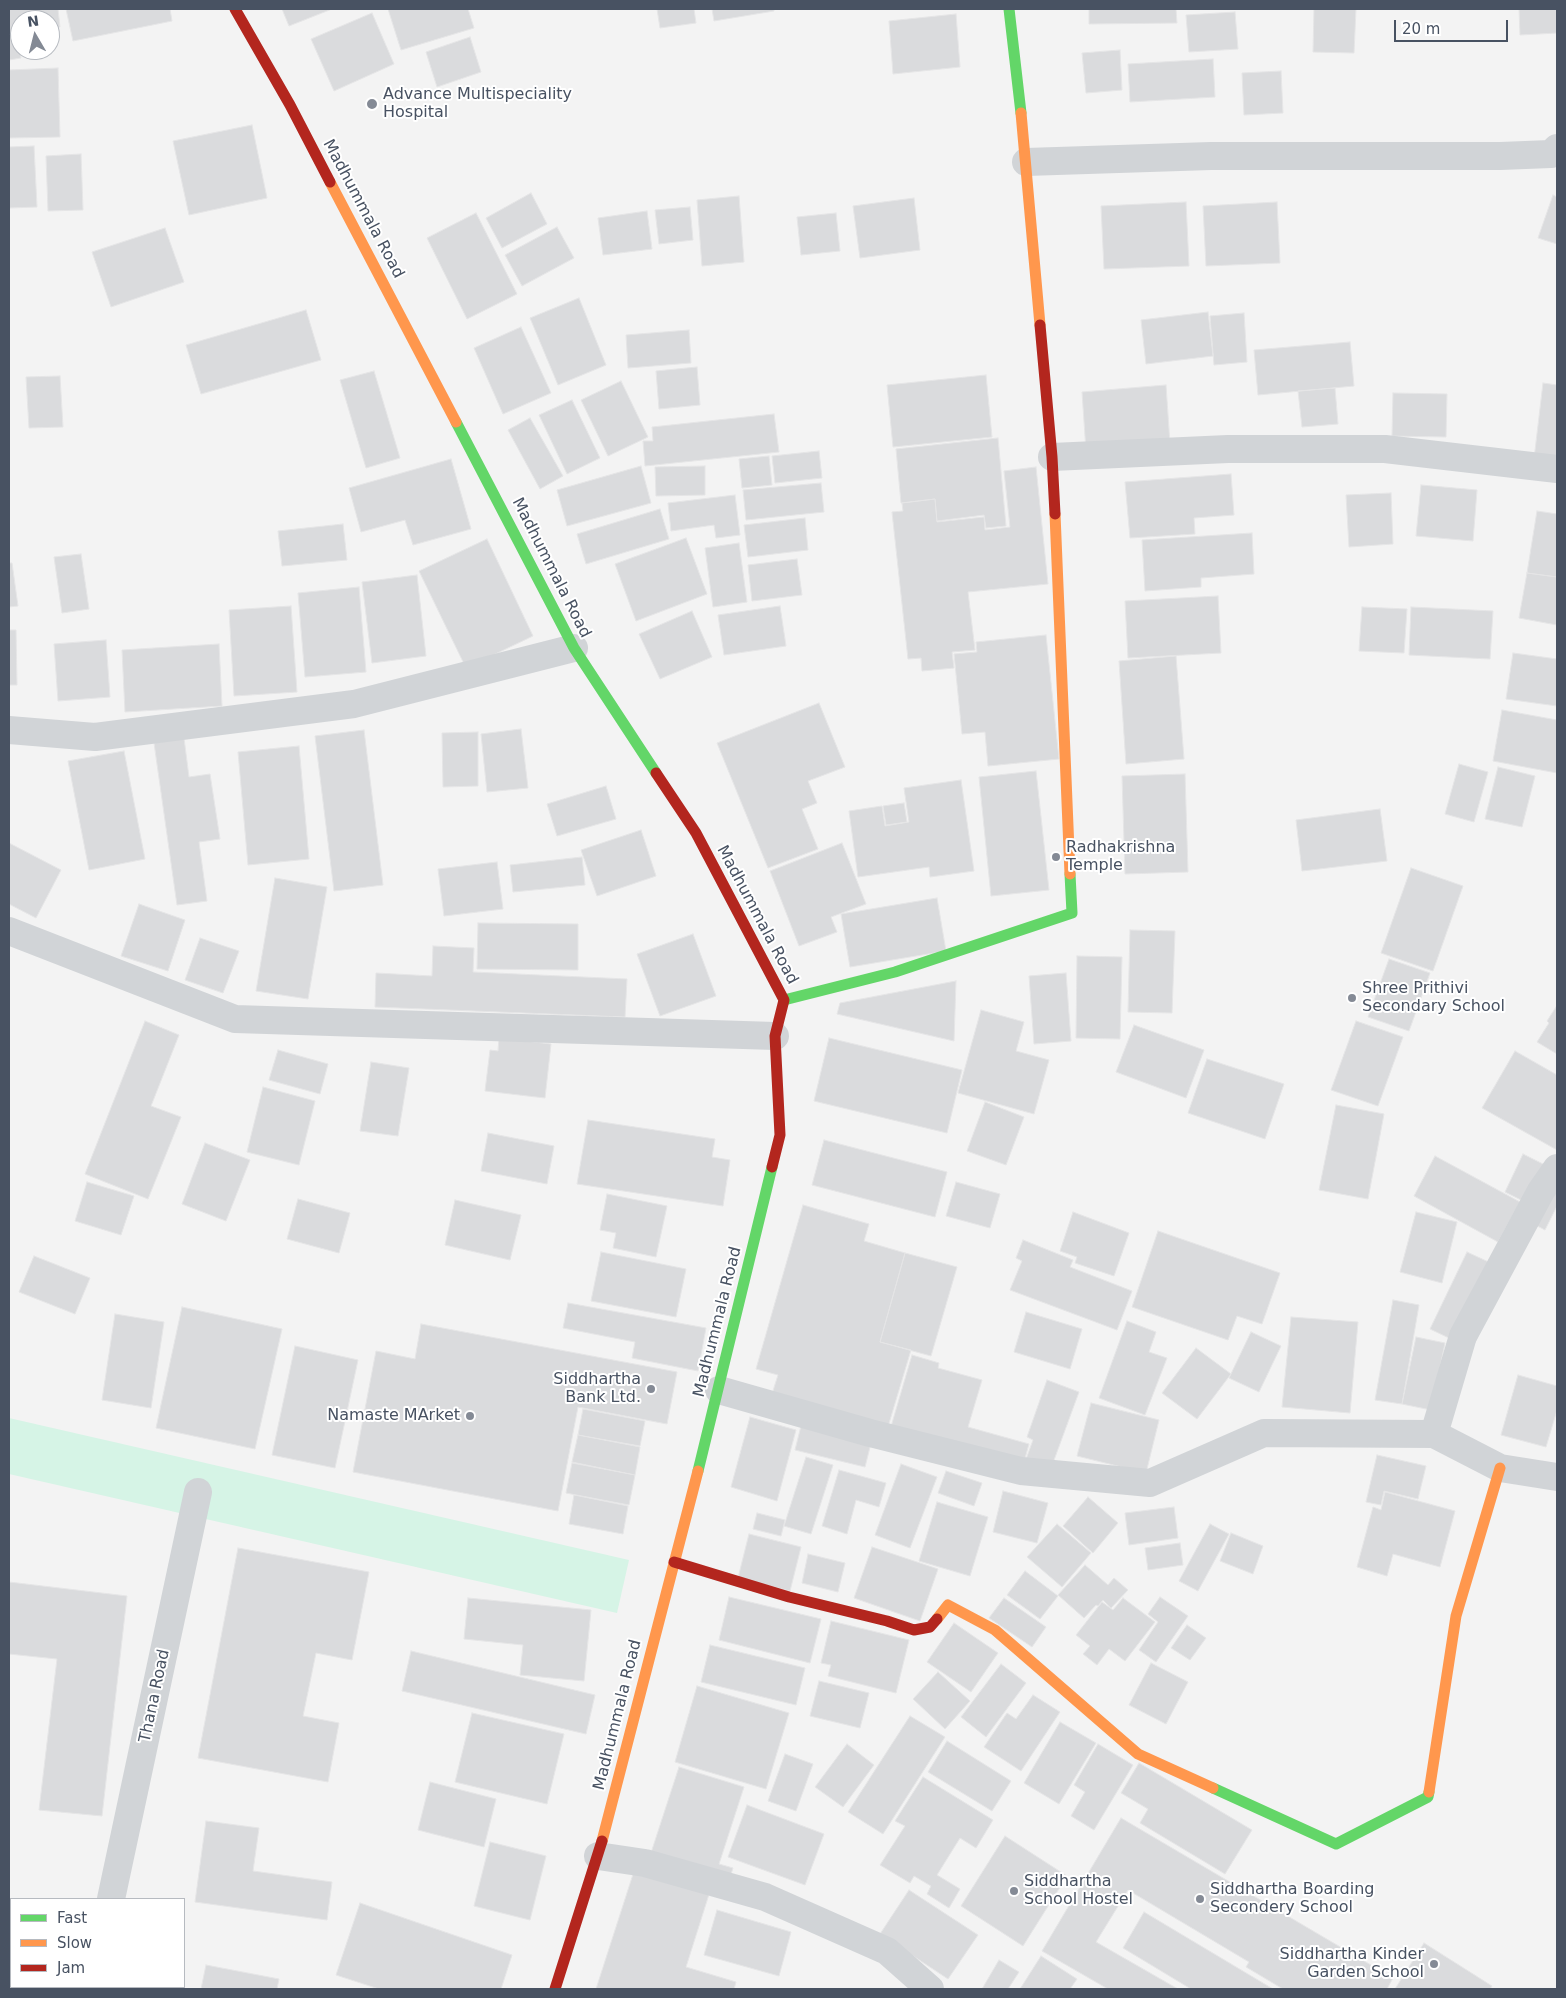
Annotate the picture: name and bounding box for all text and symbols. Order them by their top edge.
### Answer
north arrow [10,10,60,60]
scale bar [1396,10,1510,42]
text: N [26,12,40,30]
text: 20 m [1402,20,1440,38]
place label: Advance Multispeciality Hospital [383,85,572,123]
marker: Advance Multispeciality Hospital [365,97,379,111]
street label: Madhummala Road [318,136,408,282]
street label: Madhummala Road [507,495,595,641]
place label: Radhakrishna Temple [1066,838,1175,876]
street label: Madhummala Road [712,842,802,988]
marker: Radhakrishna Temple [1050,851,1062,863]
place label: Shree Prithivi Secondary School [1362,979,1505,1017]
marker: Shree Prithivi Secondary School [1346,992,1358,1004]
street label: Madhummala Road [690,1245,746,1399]
place label: Siddhartha Bank Ltd. [553,1370,641,1408]
marker: Siddhartha Bank Ltd. [645,1383,657,1395]
place label: Namaste MArket [327,1406,460,1426]
marker: Namaste MArket [464,1410,476,1422]
street label: Madhummala Road [590,1638,646,1792]
street label: Thana Road [136,1648,174,1744]
place label: Siddhartha School Hostel [1024,1872,1133,1910]
place label: Siddhartha Boarding Secondery School [1210,1880,1375,1918]
marker: Siddhartha School Hostel [1008,1885,1020,1897]
marker: Siddhartha Boarding Secondery School [1194,1893,1206,1905]
legend [10,1898,185,1988]
text: Fast [57,1909,87,1927]
text: Slow [57,1934,92,1952]
place label: Siddhartha Kinder Garden School [1280,1945,1424,1983]
marker: Siddhartha Kinder Garden School [1428,1958,1440,1970]
text: Jam [57,1959,85,1977]

